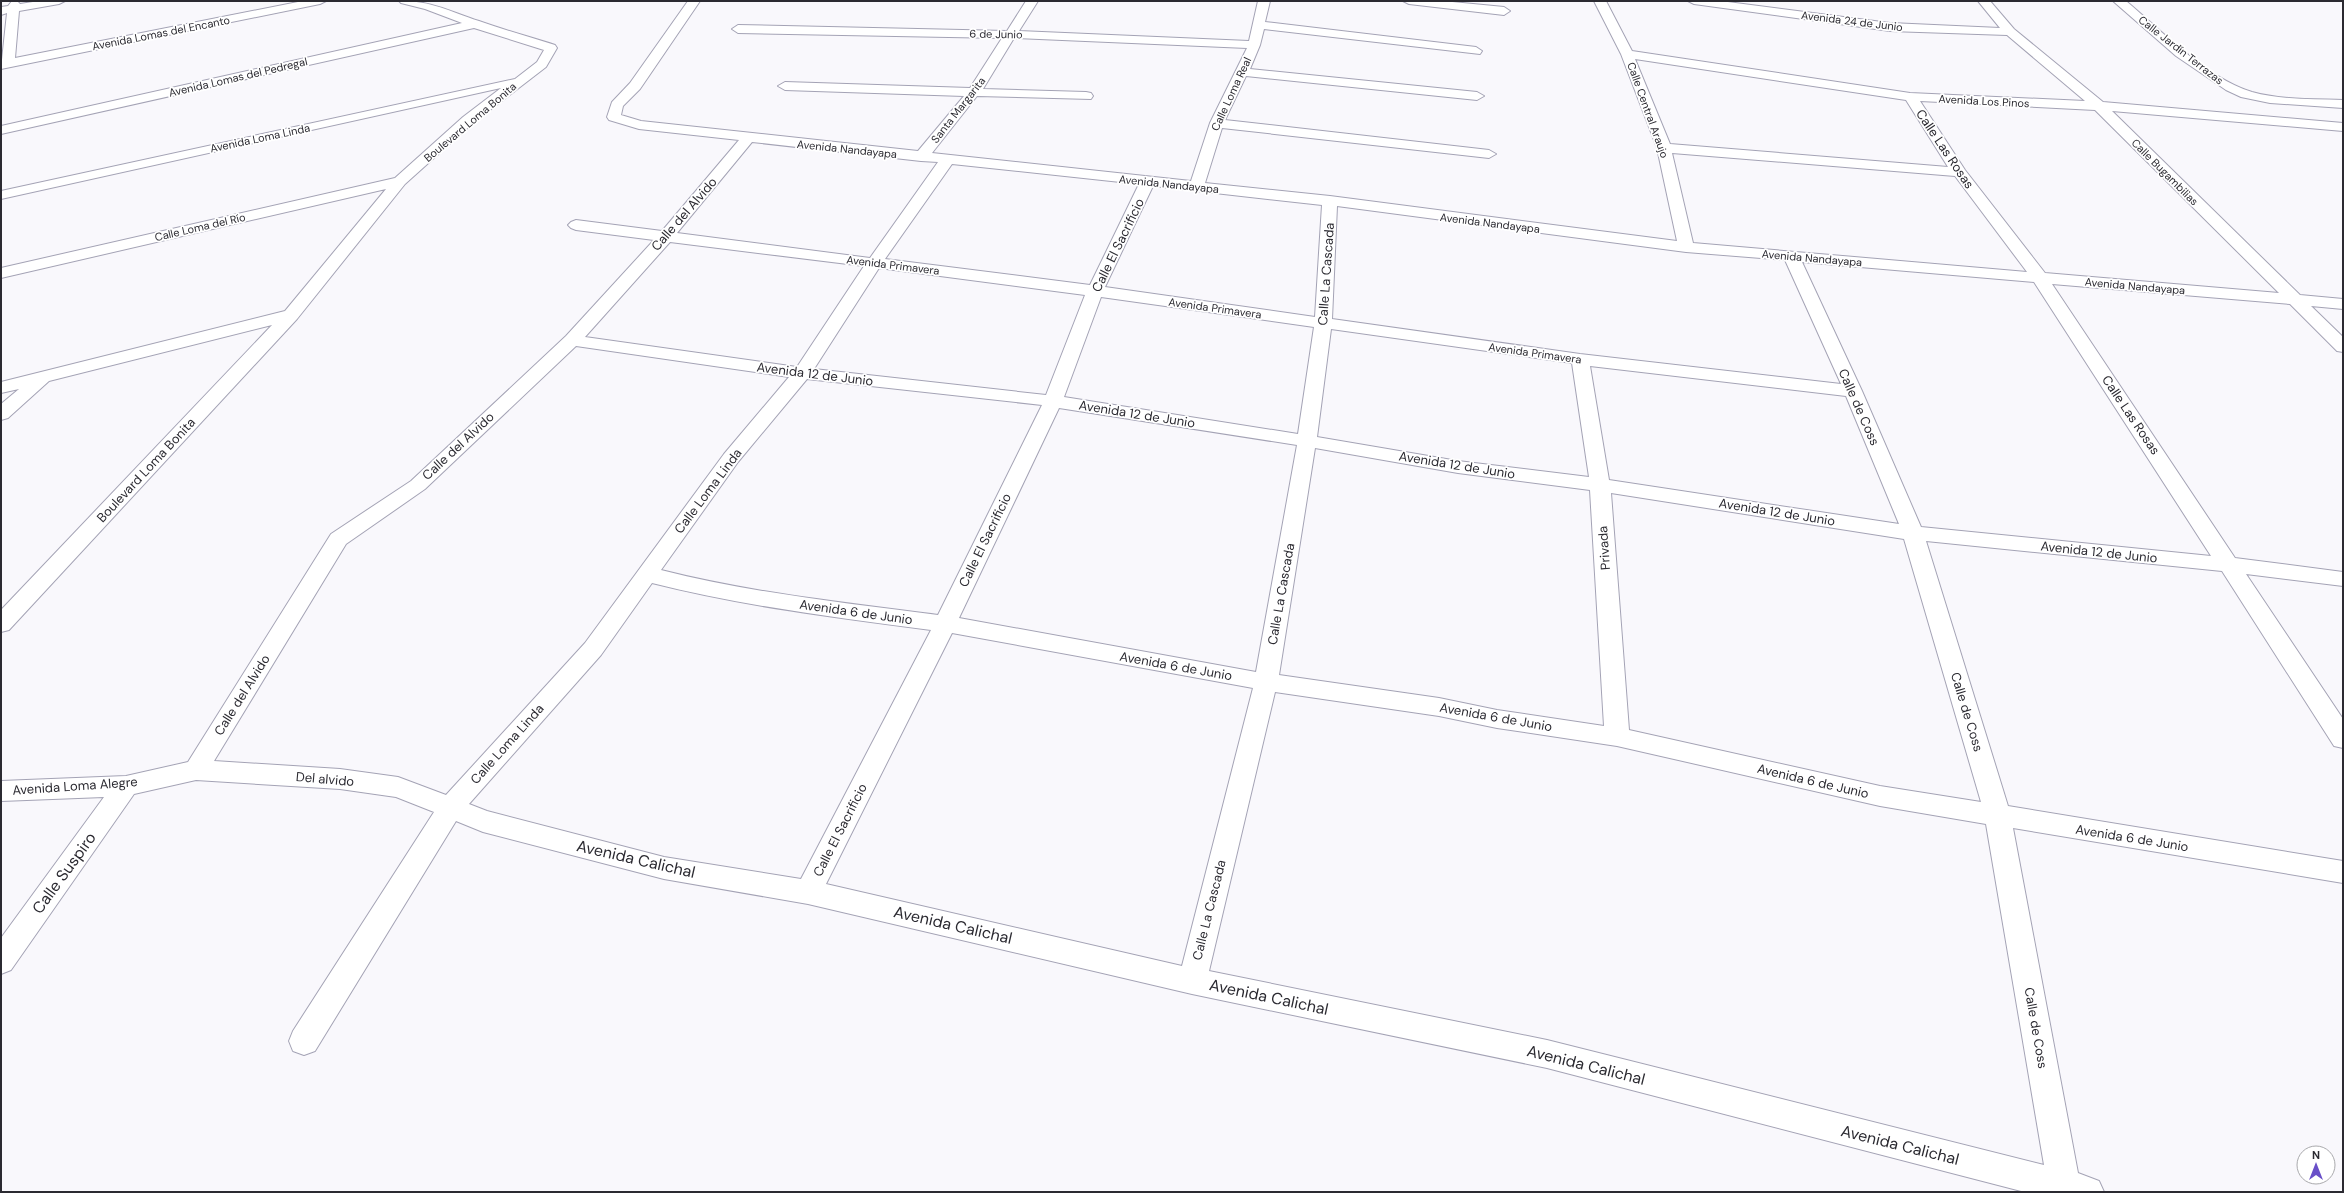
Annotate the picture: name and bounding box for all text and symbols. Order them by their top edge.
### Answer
street label: Avenida 24 de Junio [1800,8,1904,34]
street label: Calle Jardín Terrazas [2136,12,2226,88]
street label: Avenida Lomas del Encanto [91,13,231,53]
street label: 6 de Junio [969,27,1023,41]
street label: Avenida Lomas del Pedregal [167,54,309,100]
street label: Calle Loma Real [1208,55,1254,133]
street label: Calle Central Araujo [1624,60,1672,160]
street label: Santa Margarita [928,74,988,146]
street label: Boulevard Loma Bonita [421,79,519,165]
street label: Avenida Los Pinos [1938,92,2030,110]
street label: Calle Las Rosas [1912,106,1978,192]
street label: Avenida Loma Linda [209,121,311,155]
street label: Calle Bugambilias [2129,136,2201,208]
street label: Avenida Nandayapa [796,137,898,161]
street label: Avenida Nandayapa [1118,172,1220,196]
street label: Calle del Alvido [647,173,721,254]
street label: Calle El Sacrificio [1088,195,1148,295]
street label: Calle Loma del Río [153,210,247,244]
street label: Avenida Nandayapa [1439,210,1541,236]
street label: Calle La Cascada [1314,222,1338,326]
street label: Avenida Nandayapa [1761,247,1863,269]
street label: Avenida Primavera [846,252,940,278]
street label: Avenida Nandayapa [2084,275,2186,297]
street label: Avenida Primavera [1168,295,1262,321]
street label: Avenida Primavera [1488,340,1582,366]
street label: Avenida 12 de Junio [756,358,875,390]
street label: Calle de Coss [1835,366,1883,448]
street label: Calle Las Rosas [2098,372,2164,458]
street label: Avenida 12 de Junio [1078,396,1197,432]
street label: Calle del Alvido [418,408,498,484]
street label: Boulevard Loma Bonita [93,414,199,526]
street label: Calle Loma Linda [670,445,746,537]
street label: Avenida 12 de Junio [1398,447,1517,483]
street label: Calle El Sacrificio [955,490,1015,590]
street label: Avenida 12 de Junio [1718,494,1837,530]
street label: Privada [1594,525,1614,571]
street label: Avenida 12 de Junio [2040,537,2159,567]
street label: Calle La Cascada [1264,542,1298,646]
street label: Avenida 6 de Junio [798,596,914,628]
street label: Avenida 6 de Junio [1118,648,1234,684]
street label: Calle del Alvido [210,651,274,739]
street label: Calle de Coss [1947,670,1987,754]
street label: Avenida 6 de Junio [1438,699,1554,735]
street label: Calle Loma Linda [467,700,547,788]
street label: Avenida 6 de Junio [1756,760,1871,802]
street label: Del alvido [295,768,355,790]
street label: Avenida Loma Alegre [12,773,138,799]
street label: Calle El Sacrificio [809,780,871,879]
street label: Avenida 6 de Junio [2074,821,2190,855]
street label: Calle Suspiro [27,828,101,918]
street label: Avenida Calichal [575,835,697,883]
street label: Calle La Cascada [1188,858,1230,962]
street label: Avenida Calichal [892,901,1014,949]
street label: Avenida Calichal [1208,974,1330,1020]
street label: Calle de Coss [2021,986,2051,1070]
street label: Avenida Calichal [1525,1040,1647,1090]
street label: Avenida Calichal [1839,1120,1961,1170]
north arrow [2296,1145,2336,1185]
text: N [2312,1148,2320,1162]

